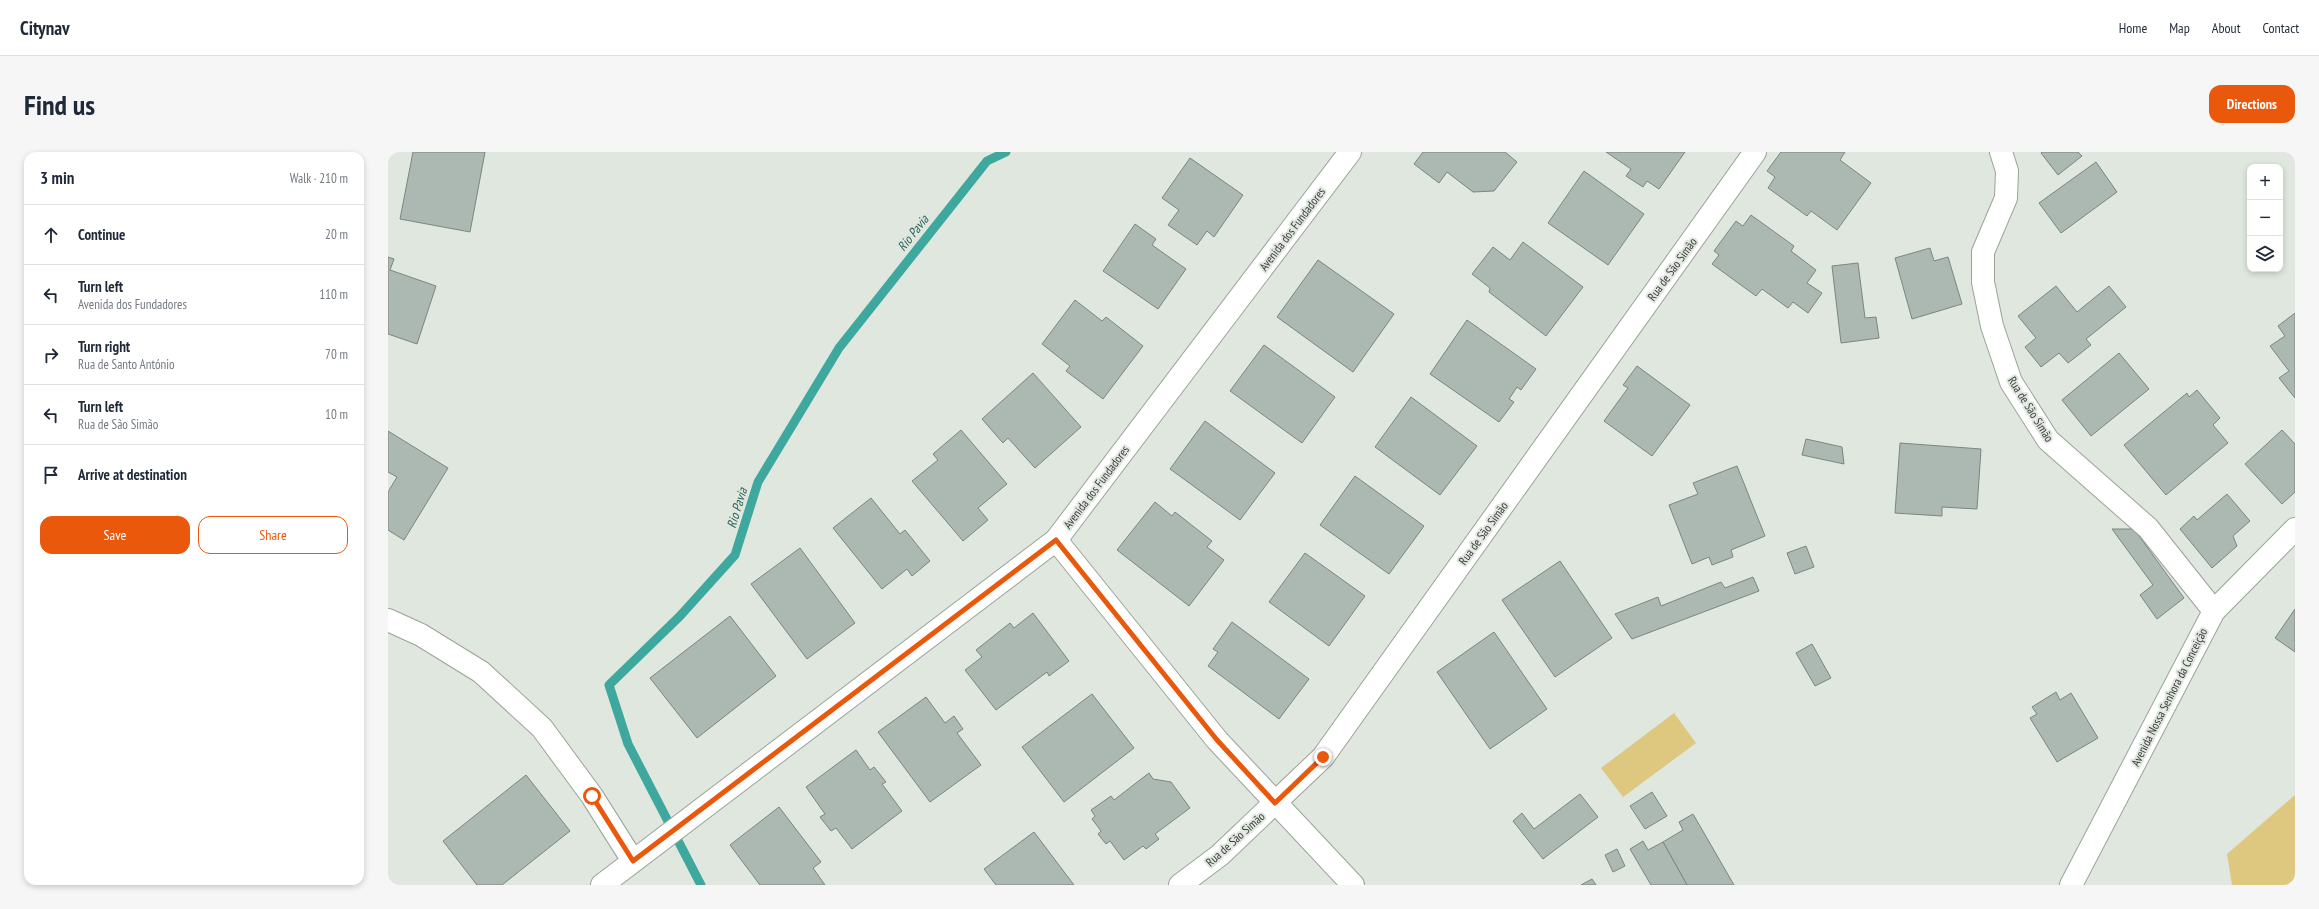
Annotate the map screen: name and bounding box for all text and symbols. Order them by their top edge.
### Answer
text: Citynav [20,16,70,40]
text: Home [2119,19,2147,37]
text: Map [2169,19,2190,37]
text: About [2212,19,2241,37]
text: Contact [2263,19,2299,37]
button: Directions [2209,85,2295,123]
text: Find us [24,86,95,123]
map controls [2247,164,2283,272]
button: + [2247,164,2283,200]
text: 3 min [40,167,74,189]
text: Walk · 210 m [290,170,348,187]
street label: Avenida dos Fundadores [1256,184,1328,274]
button: − [2247,200,2283,236]
water label: Rio Pavia [894,211,933,254]
icon: ahead [40,224,62,246]
text: Continue [78,225,125,244]
text: 20 m [325,226,348,243]
street label: Rua de São Simão [1644,235,1700,303]
button: layers [2247,236,2283,272]
text: Turn left [78,277,123,296]
icon: left [40,284,62,306]
text: 110 m [319,286,348,303]
text: Avenida dos Fundadores [78,296,187,313]
text: Turn right [78,337,130,356]
icon: right [40,344,62,366]
text: 70 m [325,346,348,363]
text: Rua de Santo António [78,356,175,373]
street label: Rua de São Simão [2005,374,2057,444]
text: Turn left [78,397,123,416]
icon: left [40,404,62,426]
text: 10 m [325,406,348,423]
text: Rua de São Simão [78,416,158,433]
street label: Avenida dos Fundadores [1060,442,1132,532]
icon: arrive [40,464,62,486]
text: Arrive at destination [78,465,187,484]
water label: Rio Pavia [723,485,751,530]
street label: Rua de São Simão [1455,499,1511,567]
button: Save [40,516,190,554]
button: Share [198,516,348,554]
street label: Avenida Nossa Senhora da Conceição [2128,625,2210,769]
route end [1314,748,1332,766]
route start [583,787,601,805]
street label: Rua de São Simão [1202,809,1268,869]

